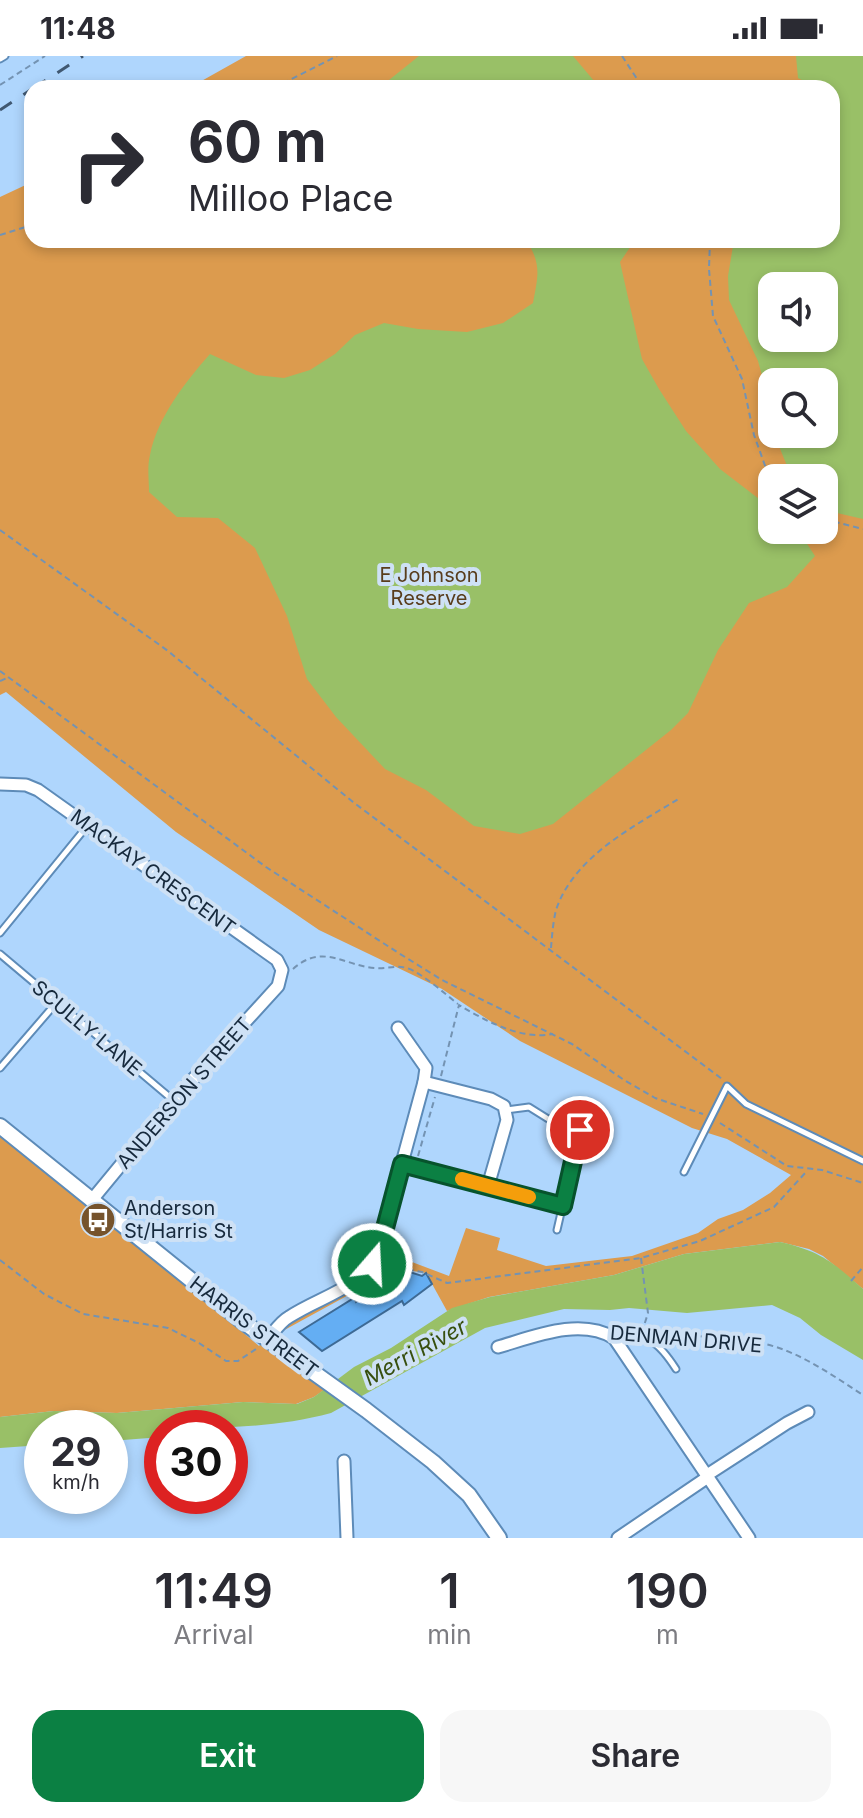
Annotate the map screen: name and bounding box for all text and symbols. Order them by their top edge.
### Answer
text: 11:48 [40,10,116,46]
text: 60 m [188,108,327,176]
icon: right [56,112,160,216]
text: Milloo Place [188,176,393,220]
map controls [758,272,838,544]
button: sound [758,272,838,352]
button: search [758,368,838,448]
button: layers [758,464,838,544]
park label: E Johnson Reserve [379,563,479,610]
street label: MACKAY CRESCENT [66,804,240,940]
street label: SCULLY LANE [27,975,147,1081]
street label: ANDERSON STREET [112,1012,256,1174]
pin [546,1096,614,1164]
icon: arrive [558,1108,602,1152]
place label: Anderson St/Harris St [124,1196,233,1243]
bus stop icon: Anderson St/Harris St [79,1201,117,1239]
position arrow [330,1222,414,1306]
street label: HARRIS STREET [185,1271,323,1383]
water label: Merri River [359,1313,472,1391]
street label: DENMAN DRIVE [609,1320,763,1358]
speed limit sign: 30 [144,1410,248,1514]
text: 29 [50,1427,102,1476]
text: km/h [52,1470,100,1494]
text: 11:49 [154,1561,273,1620]
text: 1 [439,1561,460,1620]
text: 190 [626,1561,709,1620]
text: Arrival [174,1619,254,1650]
text: min [427,1619,472,1650]
text: m [656,1619,679,1650]
button: Exit [32,1710,424,1802]
button: Share [440,1710,831,1802]

